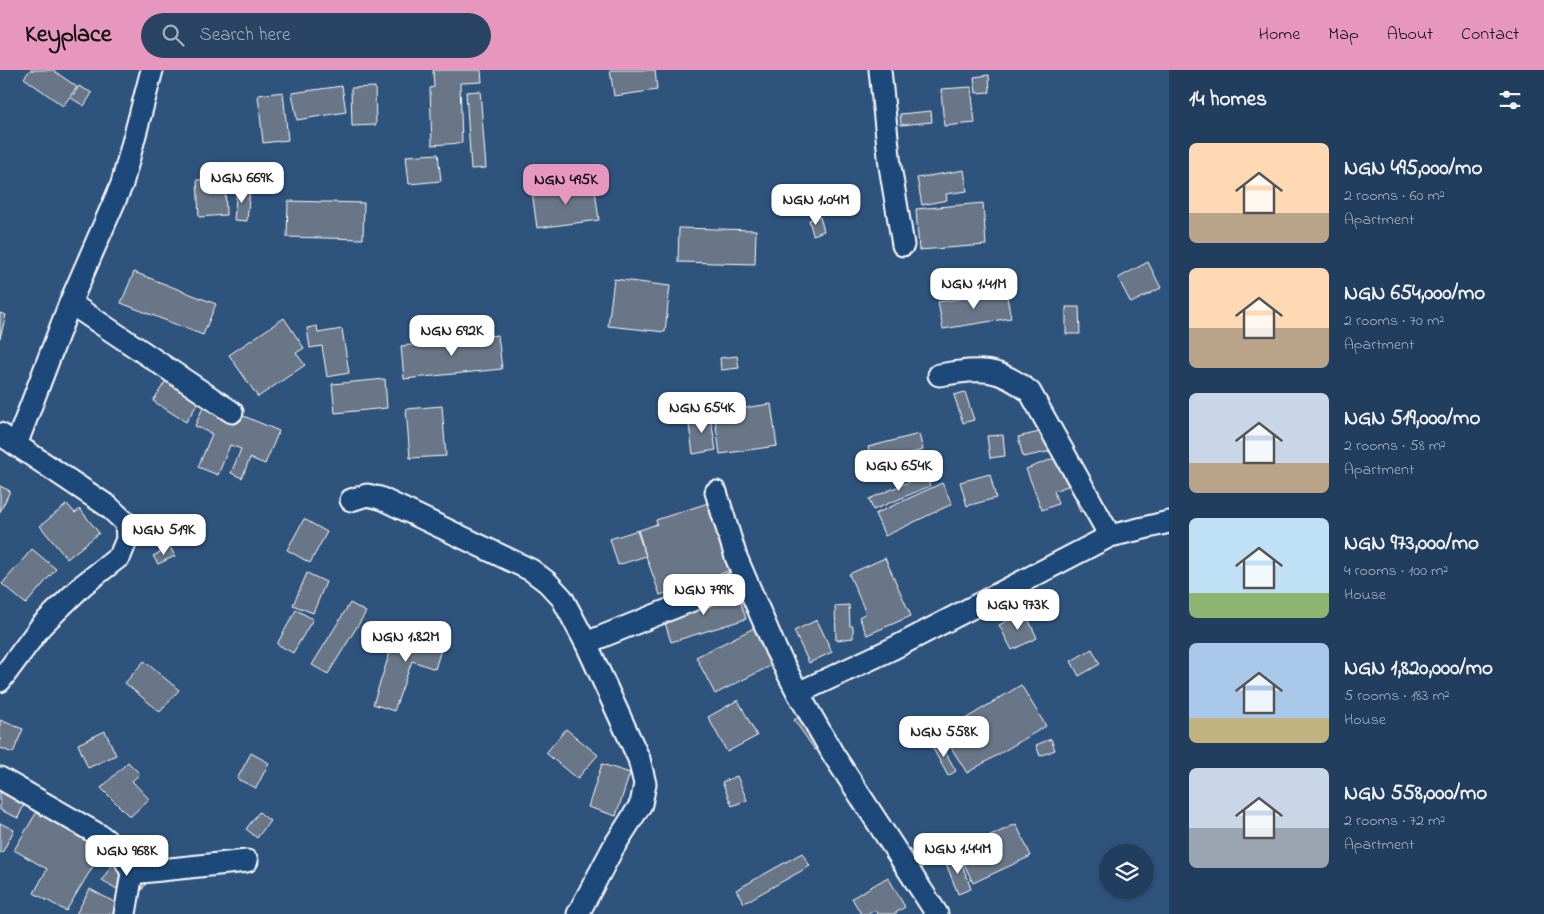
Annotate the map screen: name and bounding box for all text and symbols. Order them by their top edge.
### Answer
search box [141,13,491,58]
text: Keyplace [25,18,111,53]
icon: search [159,21,187,49]
text: Search here [199,22,291,49]
text: Home [1259,22,1300,48]
text: Map [1328,22,1359,48]
text: About [1387,22,1433,48]
text: Contact [1461,22,1519,48]
text: 14 homes [1189,85,1267,115]
icon: filters [1496,86,1524,114]
text: NGN 495,000/mo [1344,154,1482,184]
pin: NGN 669K [190,162,294,204]
icon: home [1229,163,1289,223]
pin: NGN 495K [514,164,618,206]
text: NGN 669K [211,166,273,190]
text: NGN 495K [534,168,598,192]
pin: NGN 1.04M [759,184,873,226]
text: 2 rooms · 60 m² [1344,184,1445,208]
text: NGN 1.04M [782,188,850,212]
text: Apartment [1344,208,1414,232]
pin: NGN 1.41M [917,268,1031,310]
text: NGN 1.41M [941,272,1007,296]
text: NGN 654,000/mo [1344,279,1485,309]
icon: home [1229,288,1289,348]
text: 2 rooms · 70 m² [1344,309,1444,333]
pin: NGN 692K [400,314,504,357]
text: NGN 692K [420,319,484,343]
text: Apartment [1344,333,1414,357]
pin: NGN 654K [650,392,754,434]
text: NGN 654K [669,396,735,420]
text: NGN 519,000/mo [1344,404,1480,434]
icon: home [1229,413,1289,473]
text: 2 rooms · 58 m² [1344,434,1446,458]
pin: NGN 654K [847,450,951,492]
text: NGN 654K [866,454,932,478]
text: Apartment [1344,458,1414,482]
pin: NGN 519K [112,514,216,556]
text: NGN 519K [133,518,195,542]
text: NGN 973,000/mo [1344,529,1479,559]
icon: home [1229,538,1289,598]
text: 4 rooms · 100 m² [1344,559,1448,583]
pin: NGN 799K [652,574,756,616]
text: NGN 799K [674,578,734,602]
text: House [1344,583,1386,607]
pin: NGN 973K [966,588,1070,631]
text: NGN 973K [987,593,1049,617]
pin: NGN 1.82M [349,620,463,663]
text: NGN 1.82M [372,625,440,649]
text: NGN 1,820,000/mo [1344,654,1493,684]
icon: home [1229,663,1289,723]
text: 5 rooms · 183 m² [1344,684,1450,708]
text: House [1344,708,1386,732]
pin: NGN 558K [892,716,996,758]
text: NGN 558K [910,720,978,744]
text: NGN 558,000/mo [1344,779,1487,809]
icon: home [1229,788,1289,848]
text: 2 rooms · 72 m² [1344,809,1445,833]
pin: NGN 1.44M [901,832,1015,875]
text: Apartment [1344,833,1414,857]
pin: NGN 968K [75,834,179,877]
text: NGN 1.44M [925,837,991,861]
text: NGN 968K [96,839,158,863]
map controls [1099,844,1154,899]
button: layers [1099,844,1154,899]

